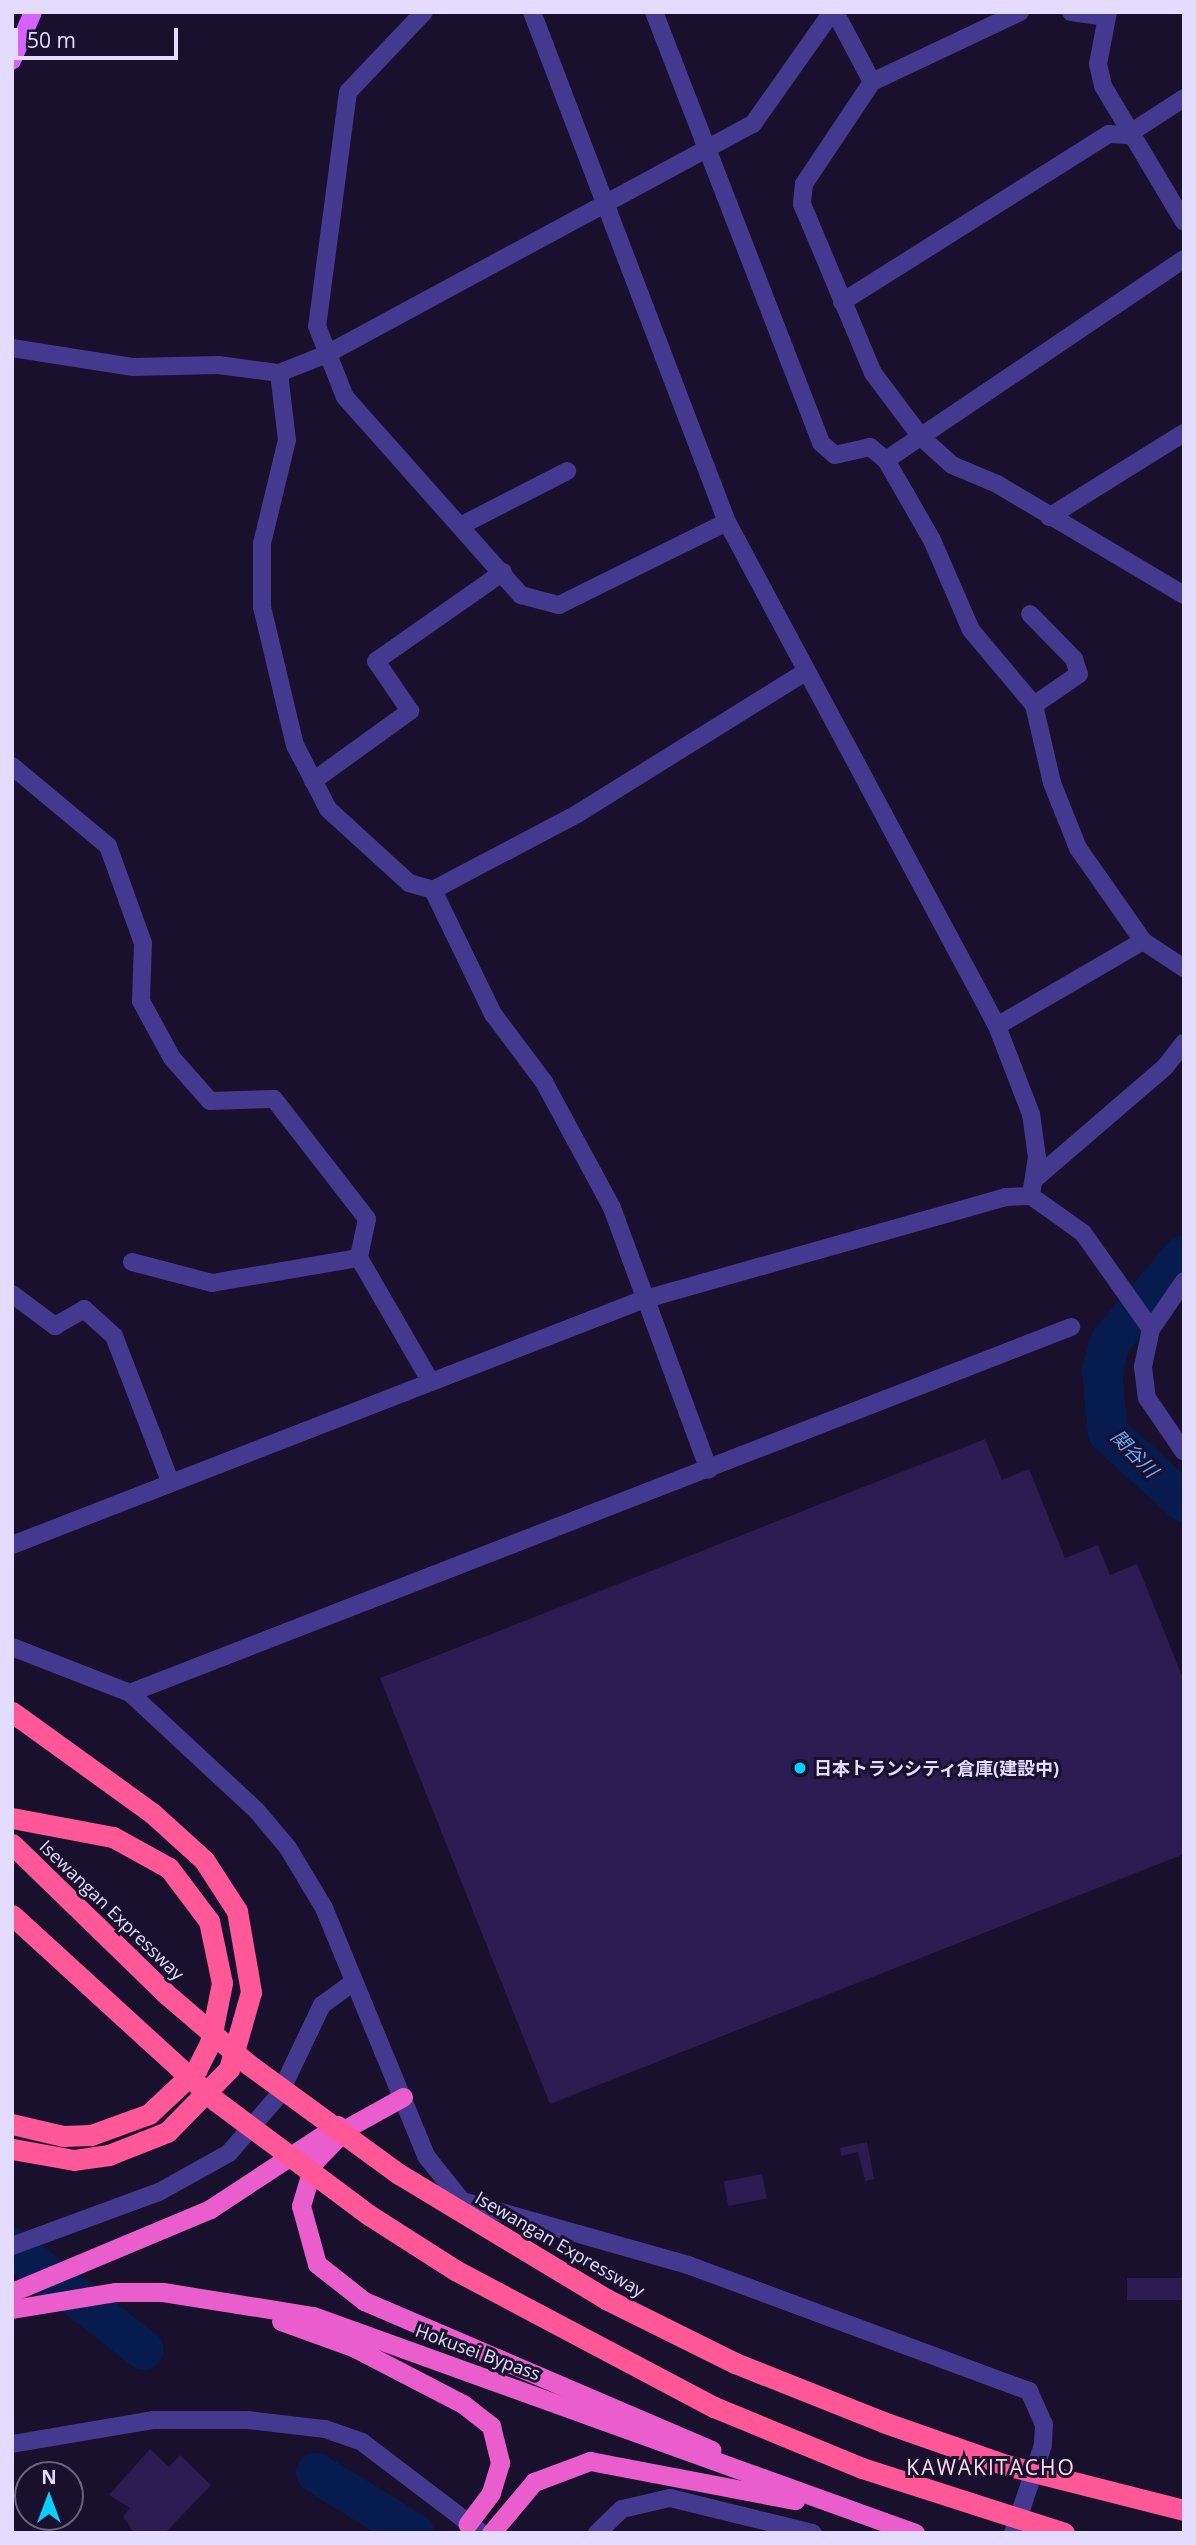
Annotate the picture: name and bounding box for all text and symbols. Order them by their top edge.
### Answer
scale bar [18,14,182,58]
text: 50 m [27,26,76,54]
water label: 関谷川 [1106,1426,1162,1482]
place label: 日本トランシティ倉庫(建設中) [814,1757,1060,1779]
marker: 日本トランシティ倉庫(建設中) [792,1760,808,1776]
street label: Isewangan Expressway [35,1835,189,1985]
street label: Isewangan Expressway [471,2187,649,2301]
street label: Hokusei Bypass [413,2319,543,2385]
district label: KAWAKITACHO [908,2454,1074,2480]
north arrow [14,2461,84,2531]
text: N [41,2464,57,2490]

